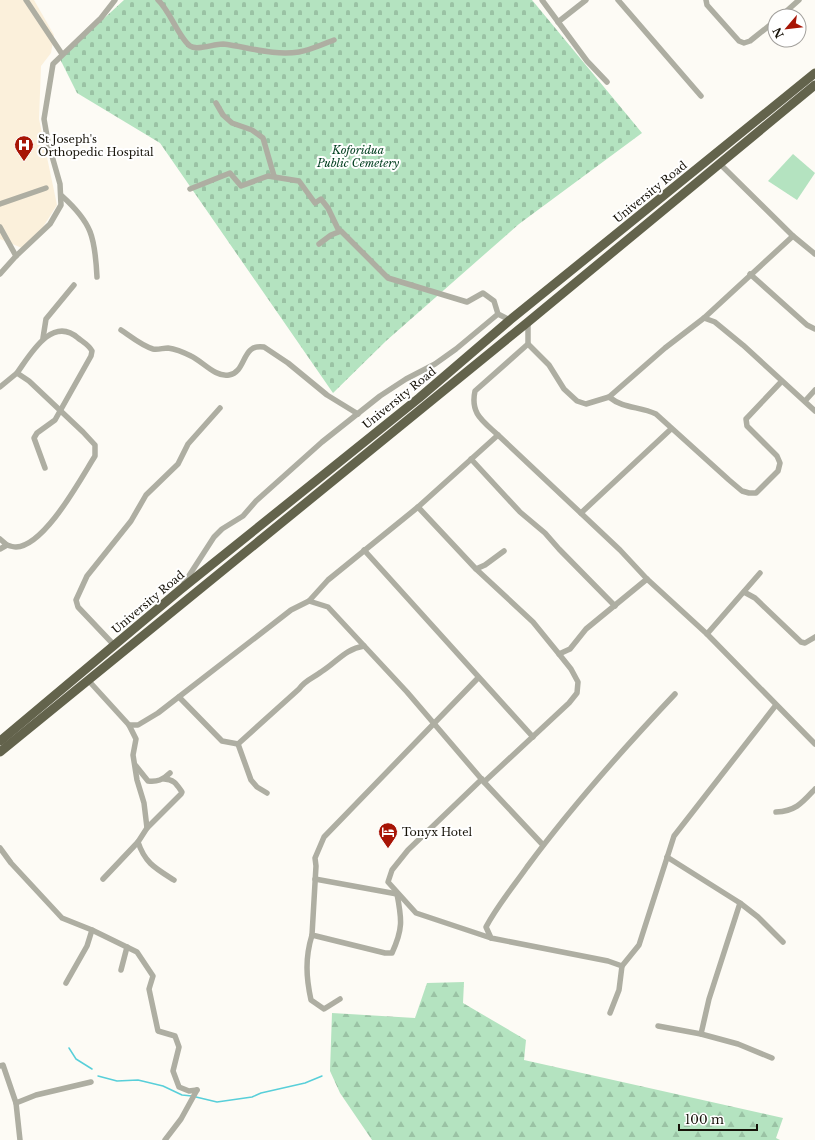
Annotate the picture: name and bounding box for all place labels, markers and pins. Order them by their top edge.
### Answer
place label: St Joseph's Orthopedic Hospital [38,132,154,159]
hospital icon: St Joseph's Orthopedic Hospital [13,134,35,162]
hotel icon: Tonyx Hotel [377,821,399,849]
place label: Tonyx Hotel [402,825,472,839]

